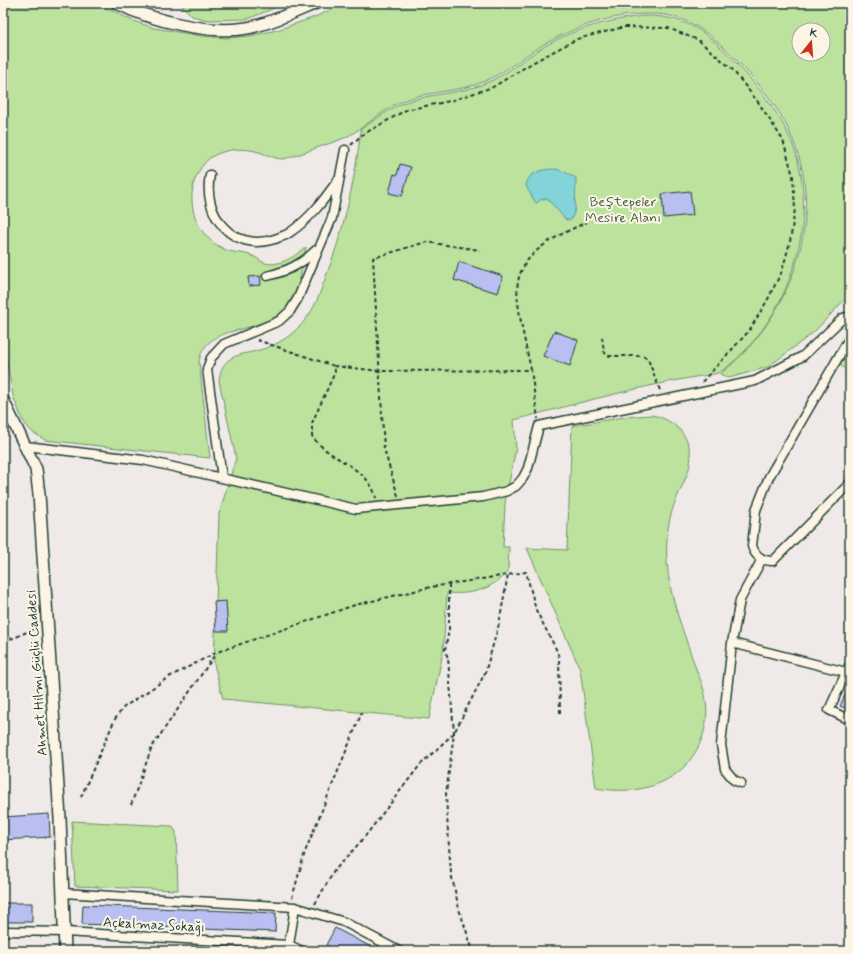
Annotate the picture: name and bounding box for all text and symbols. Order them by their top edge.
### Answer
north arrow [791,22,831,62]
text: K [808,26,820,41]
park label: Beştepeler Mesire Alanı [585,193,661,227]
street label: Ahmet Hilmi Güçlü Caddesi [22,589,52,757]
street label: Açkalmaz Sokağı [103,913,205,937]

